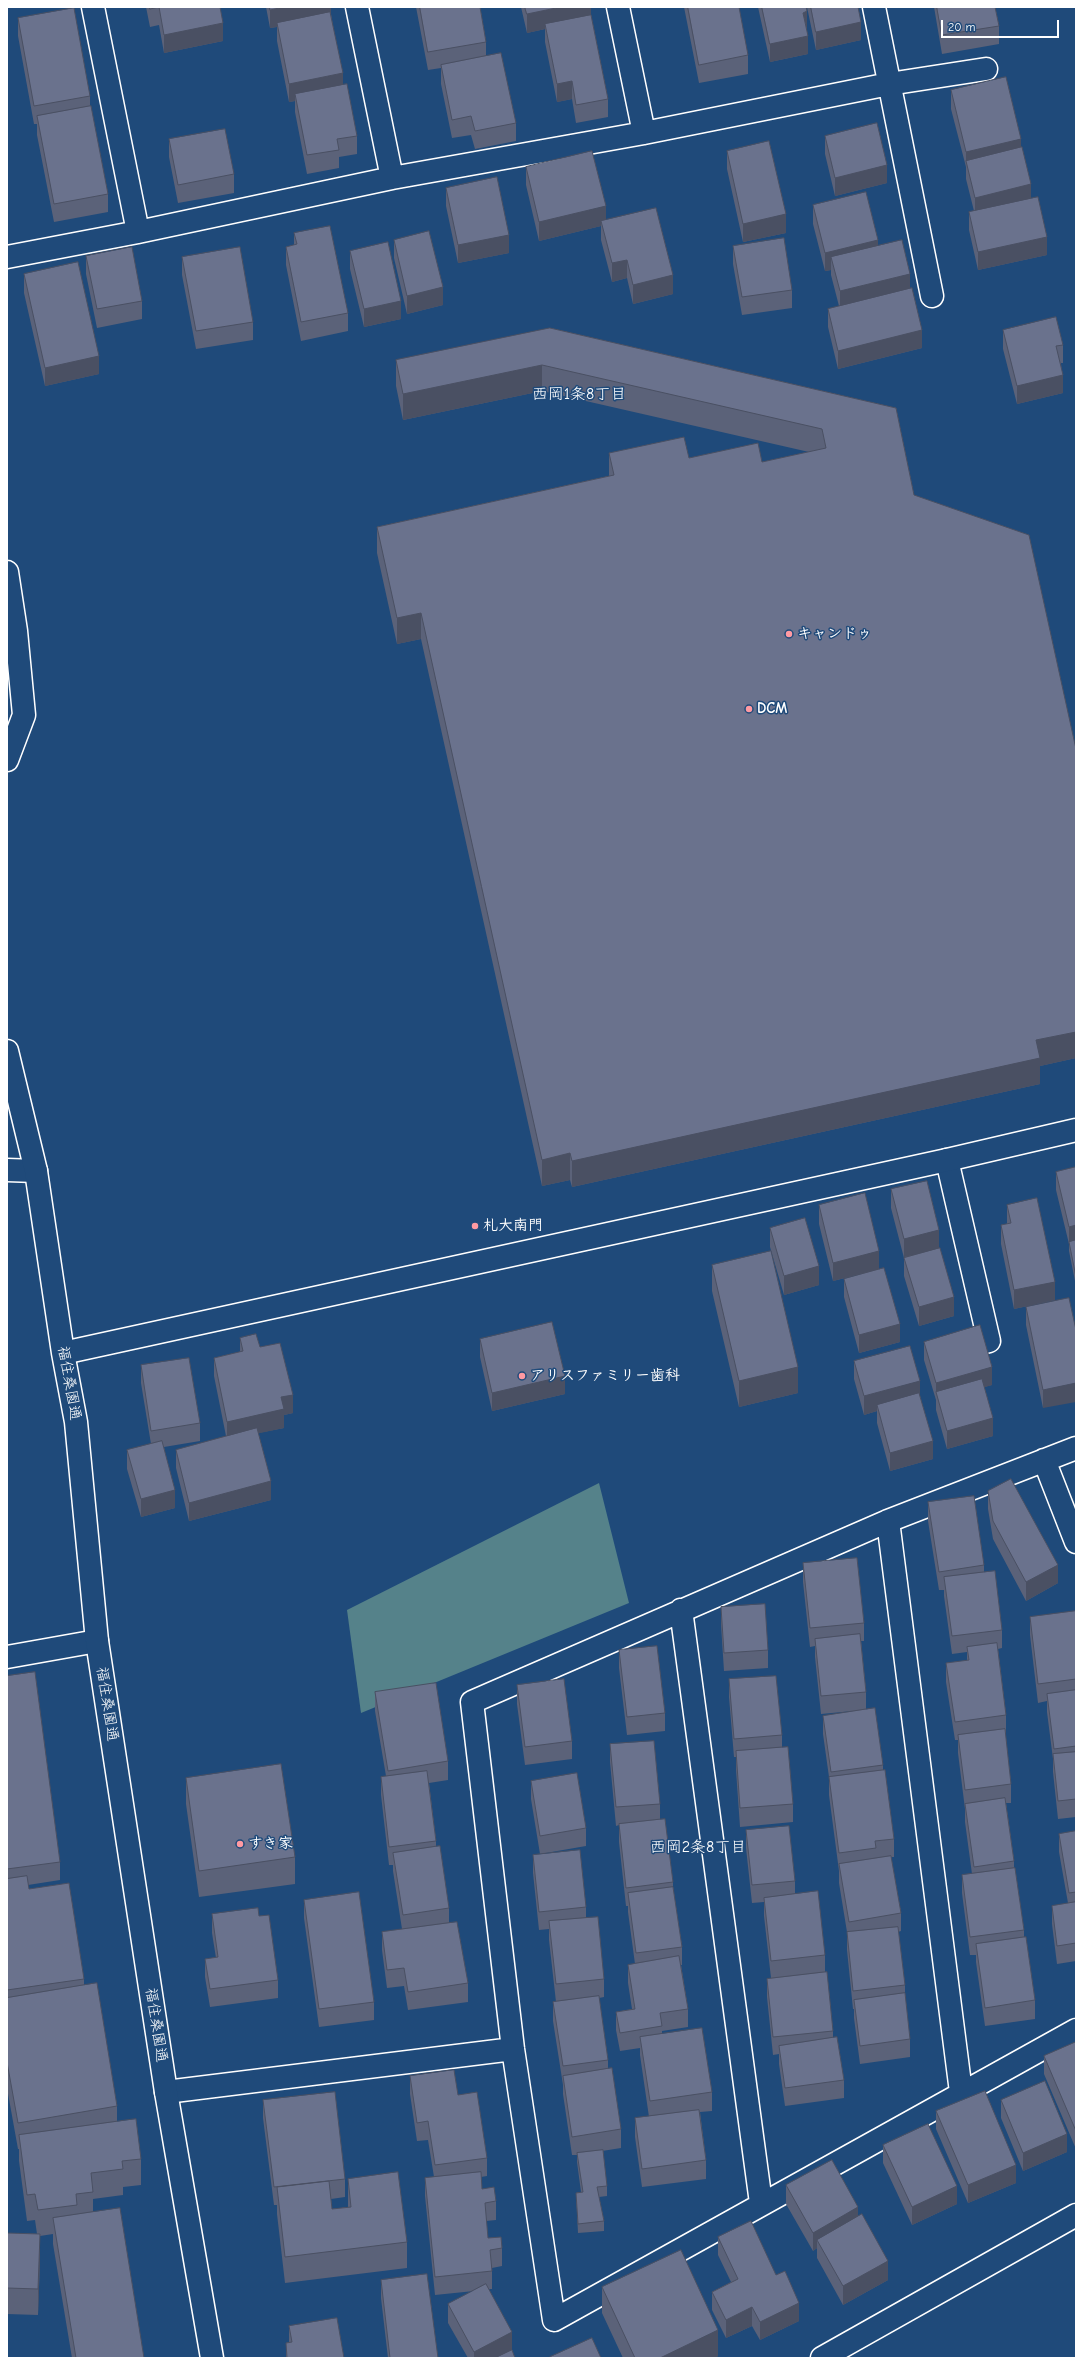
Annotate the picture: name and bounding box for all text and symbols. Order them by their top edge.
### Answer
scale bar [943,12,1061,38]
text: 20 m [948,20,976,34]
district label: 西岡1条8丁目 [532,384,626,404]
place label: キャンドゥ [797,625,872,643]
marker: キャンドゥ [784,629,794,639]
place label: DCM [757,700,787,718]
marker: DCM [744,704,754,714]
place label: 札大南門 [483,1217,543,1235]
marker: 札大南門 [470,1221,480,1231]
street label: 福住桑園通 [54,1345,84,1421]
place label: アリスファミリー歯科 [530,1367,680,1385]
marker: アリスファミリー歯科 [517,1371,527,1381]
street label: 福住桑園通 [92,1666,122,1742]
place label: すき家 [248,1835,293,1853]
district label: 西岡2条8丁目 [650,1837,746,1857]
marker: すき家 [235,1839,245,1849]
street label: 福住桑園通 [141,1987,171,2063]

